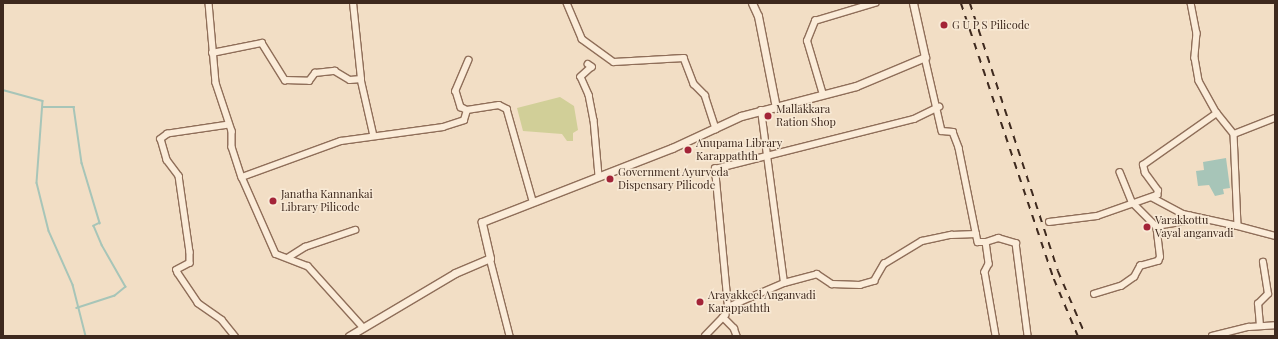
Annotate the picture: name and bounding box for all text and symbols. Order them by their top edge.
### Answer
place label: G U P S Pilicode [952,18,1030,32]
marker: G U P S Pilicode [939,20,949,30]
place label: Mallakkara Ration Shop [776,103,836,129]
marker: Mallakkara Ration Shop [763,111,773,121]
place label: Anupama Library Karappathth [696,137,782,163]
marker: Anupama Library Karappathth [683,145,693,155]
place label: Government Ayurveda Dispensary Pilicode [618,166,729,192]
marker: Government Ayurveda Dispensary Pilicode [605,174,615,184]
place label: Janatha Kannankai Library Pilicode [281,188,373,214]
marker: Janatha Kannankai Library Pilicode [268,196,278,206]
place label: Varakkottu Vayal anganvadi [1155,214,1233,240]
marker: Varakkottu Vayal anganvadi [1142,222,1152,232]
place label: Arayakkeel Anganvadi Karappathth [708,289,816,315]
marker: Arayakkeel Anganvadi Karappathth [695,297,705,307]

